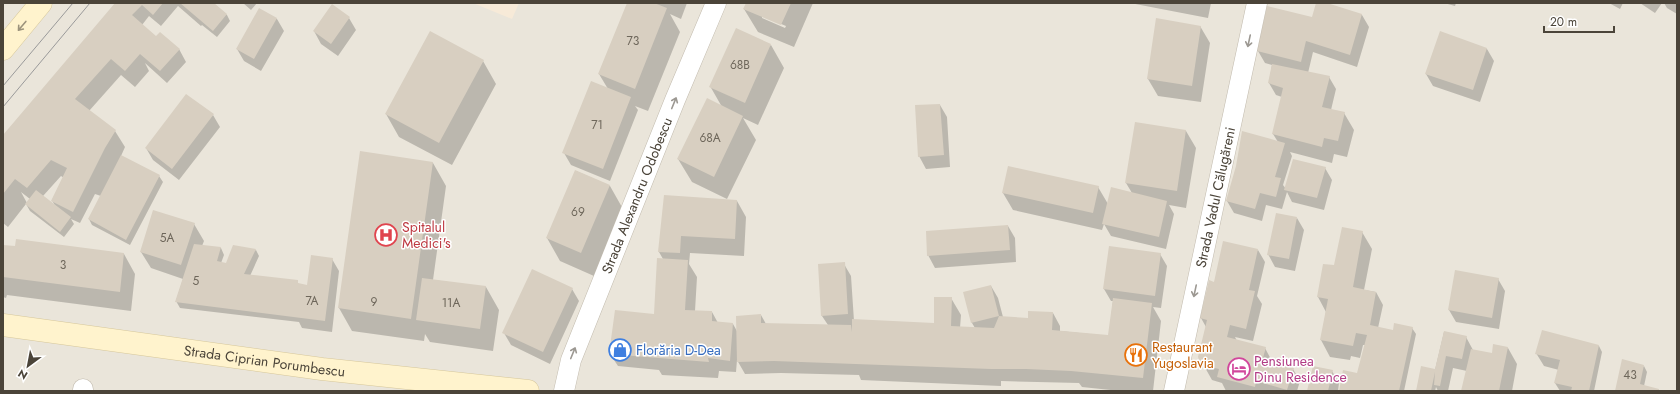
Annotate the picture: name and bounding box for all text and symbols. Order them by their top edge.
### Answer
scale bar [1544,8,1614,34]
text: 20 m [1550,13,1577,31]
one-way arrow [18,20,27,31]
house number: 73 [627,32,640,50]
one-way arrow [1245,34,1253,47]
house number: 68B [730,56,750,74]
one-way arrow [671,97,679,109]
street label: Strada Alexandru Odobescu [597,114,677,277]
house number: 71 [591,116,603,134]
street label: Strada Vadul Călugăreni [1191,125,1240,270]
house number: 68A [699,129,721,147]
house number: 69 [571,203,585,221]
place label: Spitalul Medici's [402,217,451,253]
hospital icon: Spitalul Medici's [373,222,399,248]
house number: 5A [160,229,174,247]
house number: 3 [60,256,67,274]
house number: 5 [193,272,200,290]
one-way arrow [1191,284,1199,297]
house number: 7A [305,292,319,310]
house number: 9 [371,293,378,311]
house number: 11A [442,294,460,312]
shop icon: Florăria D-Dea [607,337,633,363]
place label: Restaurant Yugoslavia [1152,337,1214,373]
street label: Strada Ciprian Porumbescu [183,340,346,381]
place label: Florăria D-Dea [636,340,721,360]
restaurant icon: Restaurant Yugoslavia [1123,342,1149,368]
north arrow [8,346,48,386]
one-way arrow [570,348,578,360]
place label: Pensiunea Dinu Residence [1254,351,1347,387]
hotel icon: Pensiunea Dinu Residence [1226,356,1252,382]
text: N [15,365,31,384]
house number: 43 [1623,366,1637,384]

